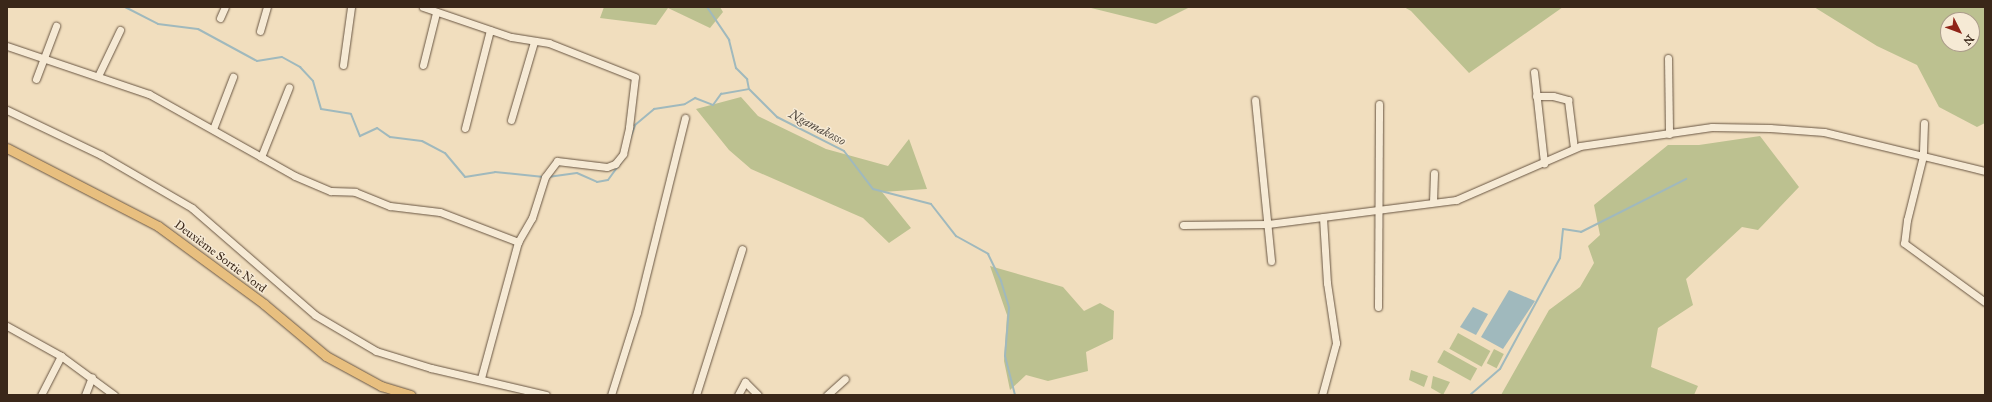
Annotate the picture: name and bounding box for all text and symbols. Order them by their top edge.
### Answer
north arrow [1940,12,1980,52]
text: N [1961,32,1977,48]
water label: Ngamakosso [786,107,848,149]
street label: Deuxième Sortie Nord [171,218,269,296]

